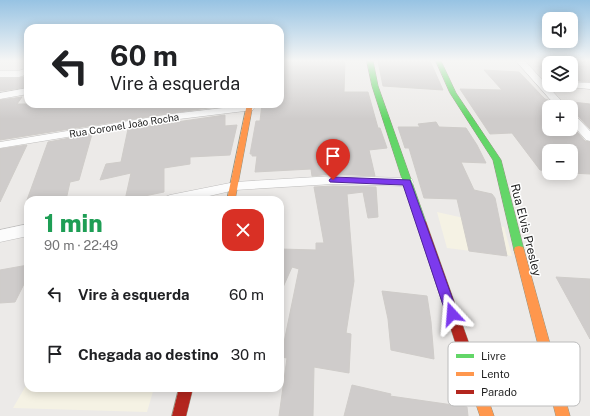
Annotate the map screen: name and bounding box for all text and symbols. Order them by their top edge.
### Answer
map controls [542,12,578,180]
button: sound [542,12,578,48]
text: 60 m [110,39,178,72]
icon: left [44,40,96,92]
button: layers [542,56,578,92]
text: Vire à esquerda [110,73,240,94]
button: + [542,100,578,136]
street label: Rua Coronel João Rocha [68,110,180,140]
pin [316,139,350,180]
button: − [542,144,578,180]
icon: arrive [322,145,344,167]
street label: Rua Elvis Presley [508,182,544,278]
text: 1 min [44,209,103,237]
button: close [222,209,264,251]
text: 90 m · 22:49 [44,238,118,253]
icon: left [44,283,66,305]
text: Vire à esquerda [78,286,190,303]
text: 60 m [229,286,264,303]
position arrow [431,293,473,335]
legend [448,342,580,406]
icon: arrive [44,343,66,365]
text: Chegada ao destino [78,346,219,363]
text: 30 m [231,346,266,363]
text: Livre [481,350,506,362]
text: Lento [481,368,510,380]
text: Parado [481,386,517,398]

